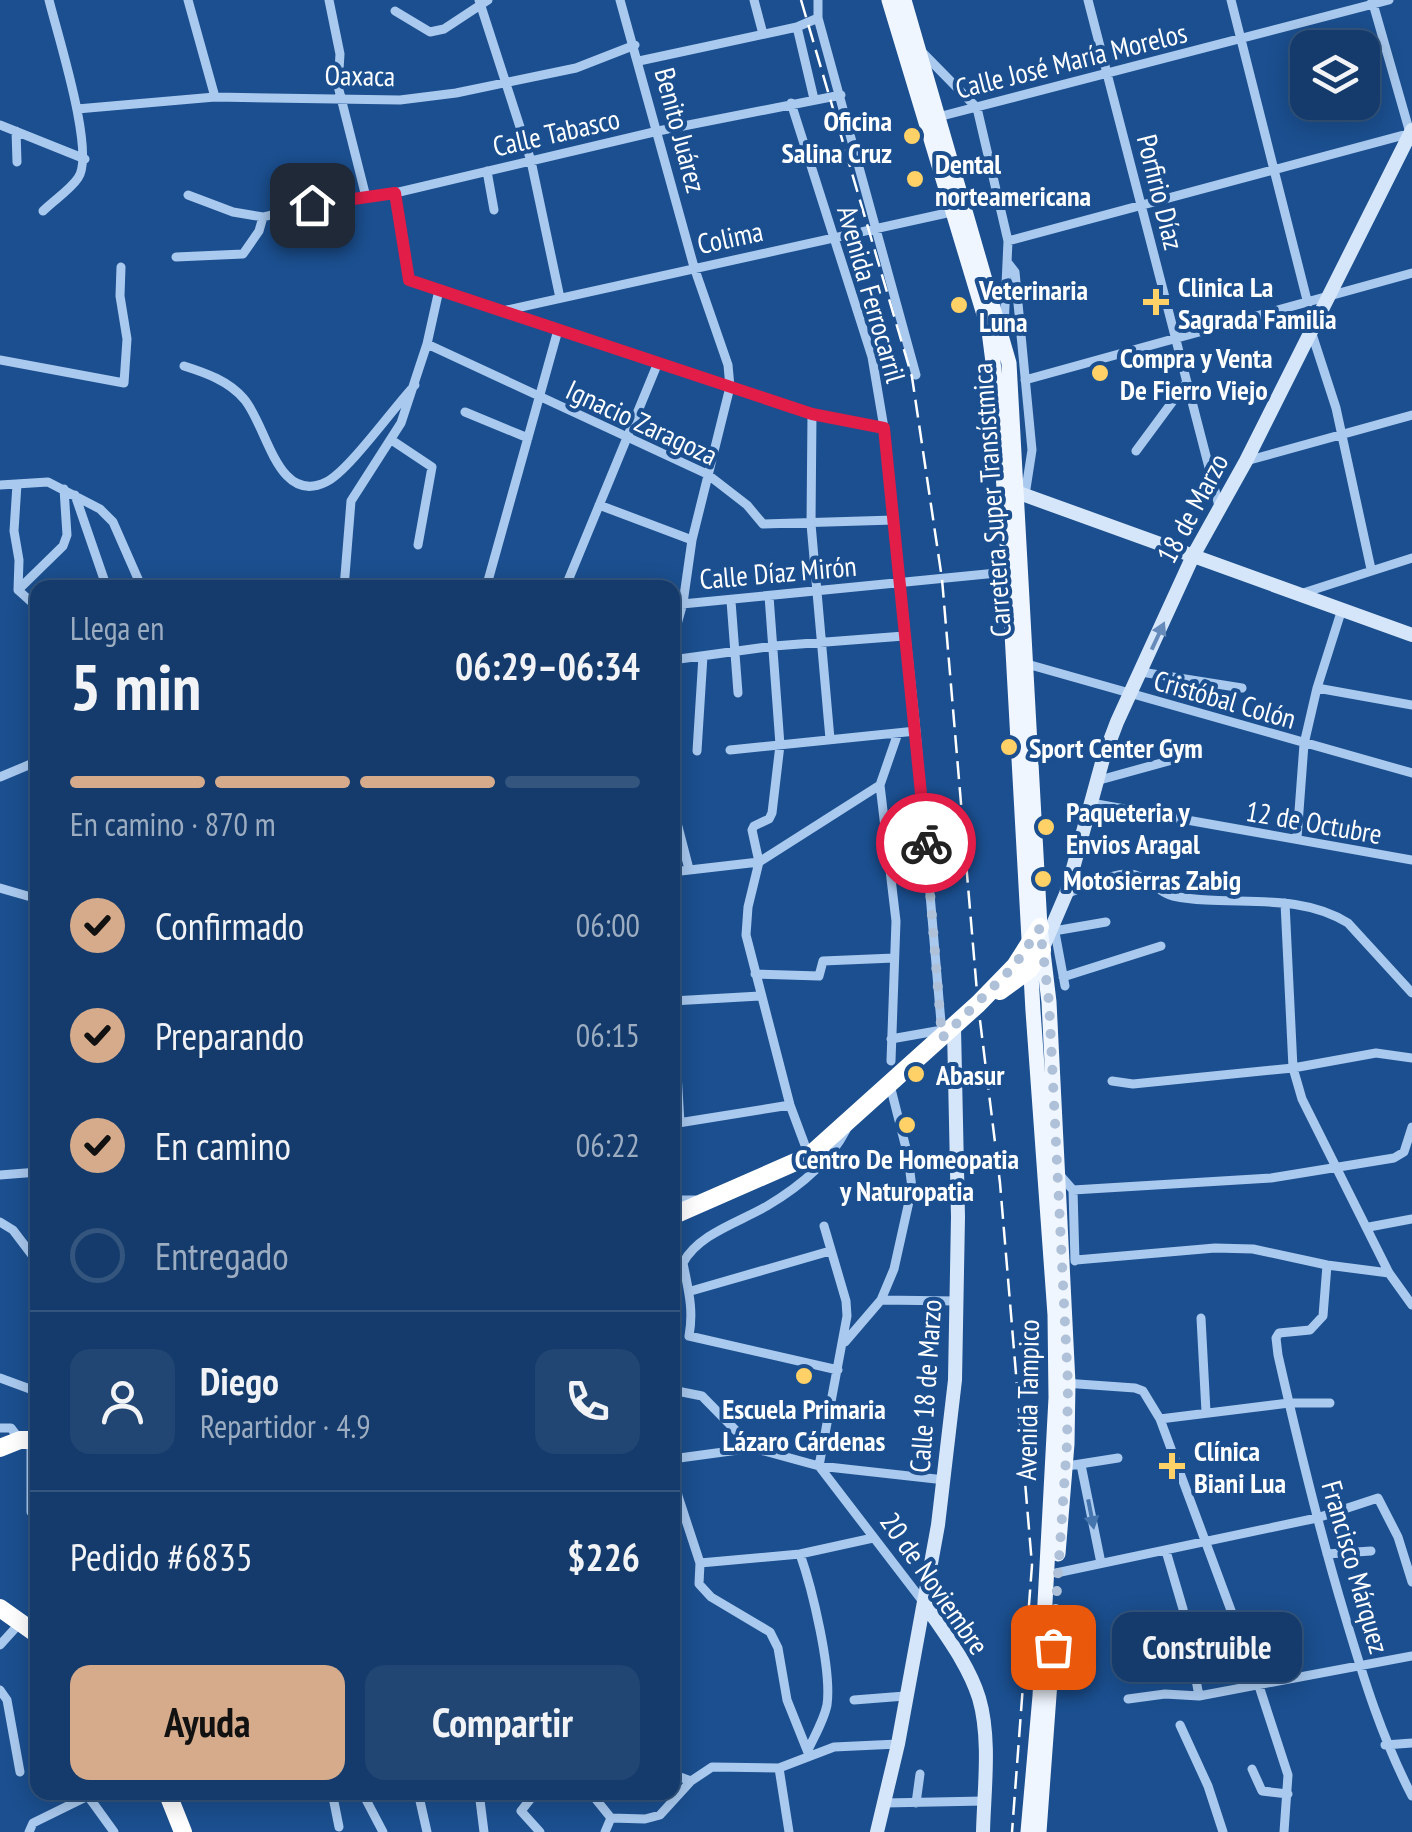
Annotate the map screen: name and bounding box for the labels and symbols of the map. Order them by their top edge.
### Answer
street label: Calle José María Morelos [951,13,1191,107]
street label: Oaxaca [324,56,396,94]
street label: Benito Juárez [647,63,715,197]
street label: Calle Tabasco [489,99,623,165]
place label: Oficina Salina Cruz [782,102,892,171]
marker: Oficina Salina Cruz [901,125,923,147]
street label: Porfirio Díaz [1129,130,1193,254]
place label: Dental norteamericana [935,145,1091,214]
pin [270,163,355,248]
marker: Dental norteamericana [904,168,926,190]
street label: Avenida Ferrocarril [829,201,915,387]
street label: Colima [694,212,766,262]
place label: Clinica La Sagrada Familia [1178,268,1337,337]
place label: Veterinaria Luna [978,271,1088,340]
marker: Clinica La Sagrada Familia [1143,289,1169,315]
marker: Veterinaria Luna [948,294,970,316]
place label: Compra y Venta De Fierro Viejo [1120,339,1273,408]
street label: Carretera Super Transístmica [963,362,1019,638]
marker: Compra y Venta De Fierro Viejo [1089,362,1111,384]
street label: Ignacio Zaragoza [560,371,724,473]
street label: 18 de Marzo [1148,447,1236,569]
street label: Calle Díaz Mirón [698,547,858,597]
one-way arrow [1149,621,1166,650]
street label: Cristóbal Colón [1150,661,1300,737]
place label: Sport Center Gym [1029,729,1203,766]
marker: Sport Center Gym [998,736,1020,758]
street label: 12 de Octubre [1243,792,1385,852]
courier [876,793,976,893]
place label: Paqueteria y Envios Aragal [1066,793,1200,862]
marker: Paqueteria y Envios Aragal [1035,816,1057,838]
place label: Motosierras Zabig [1063,861,1241,898]
marker: Motosierras Zabig [1032,868,1054,890]
place label: Abasur [935,1056,1005,1093]
marker: Abasur [905,1063,927,1085]
marker: Centro De Homeopatia y Naturopatia [896,1114,918,1136]
place label: Centro De Homeopatia y Naturopatia [795,1140,1019,1209]
street label: Calle 18 de Marzo [900,1298,950,1474]
street label: Avenida Tampico [1007,1319,1047,1481]
marker: Escuela Primaria Lázaro Cárdenas [793,1365,815,1387]
place label: Escuela Primaria Lázaro Cárdenas [722,1390,886,1459]
place label: Clínica Biani Lua [1194,1432,1286,1501]
marker: Clínica Biani Lua [1159,1453,1185,1479]
street label: Francisco Márquez [1314,1476,1398,1658]
one-way arrow [1083,1499,1099,1530]
street label: 20 de Noviembre [872,1504,998,1662]
pin [1011,1605,1096,1690]
callout: Construible [1113,1612,1303,1682]

